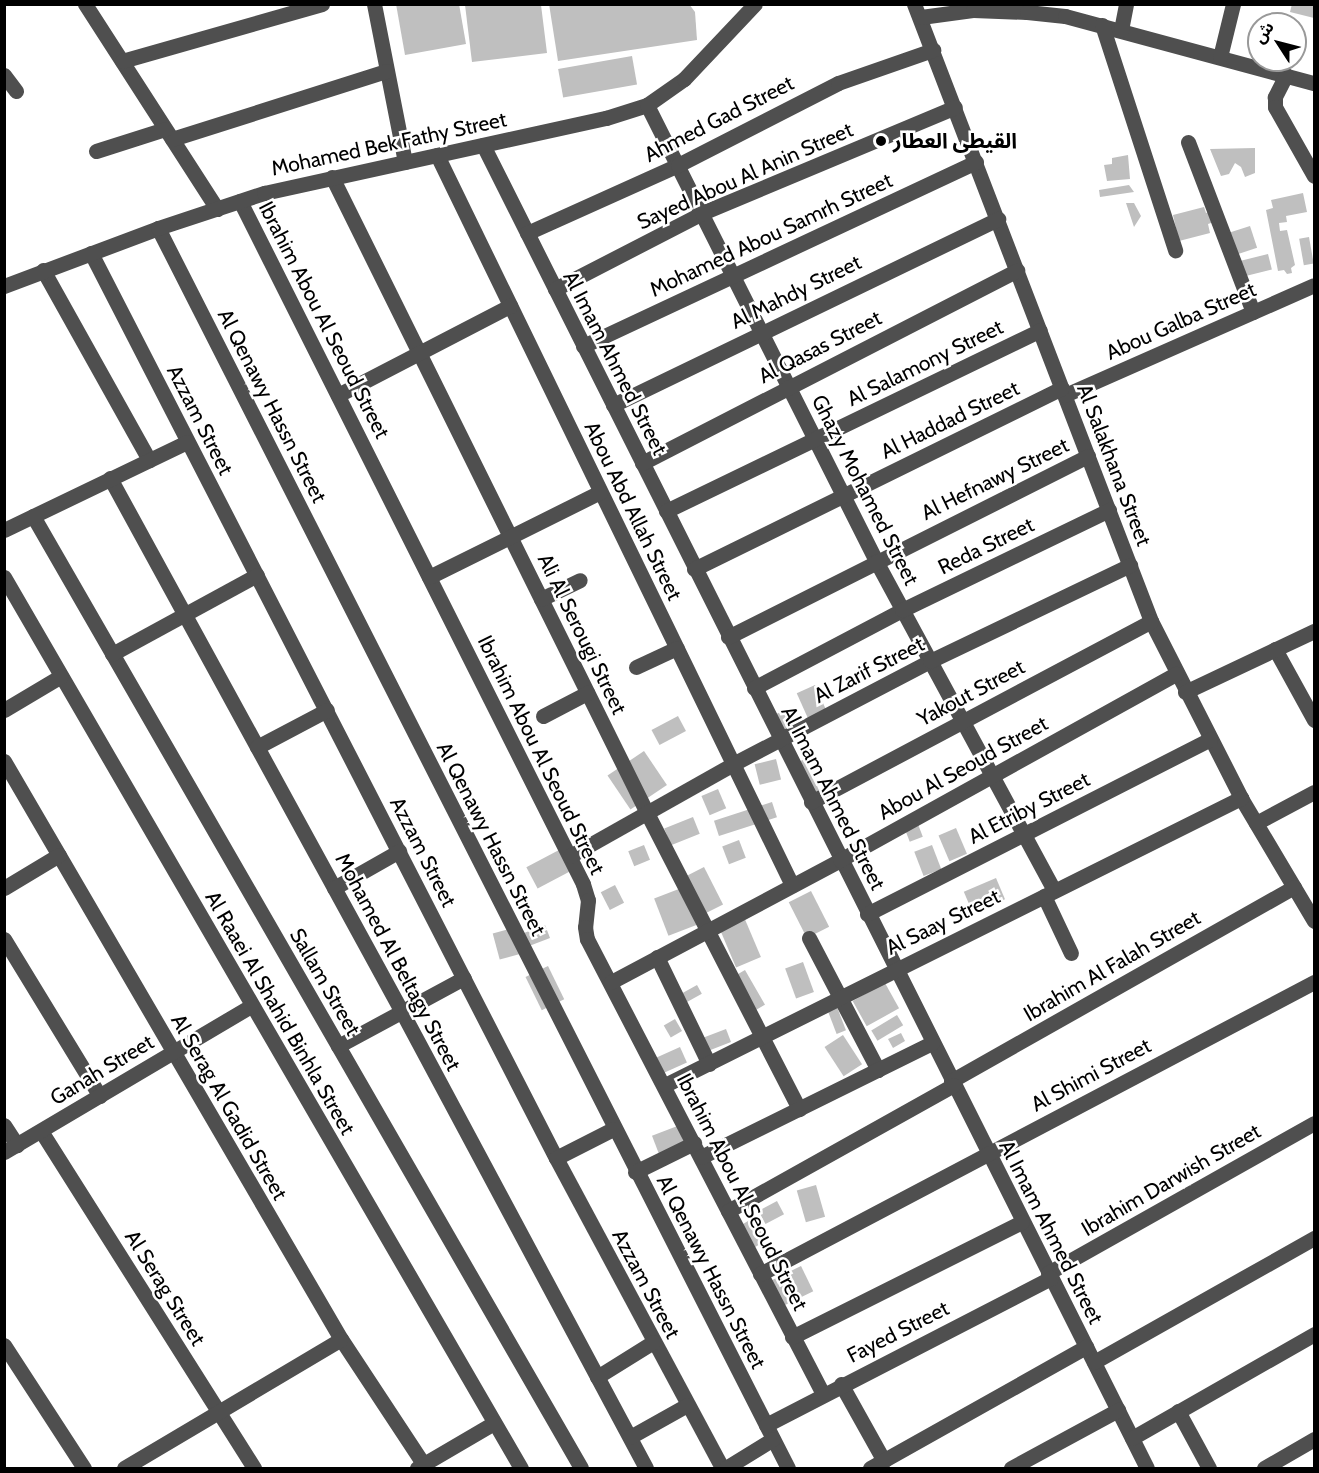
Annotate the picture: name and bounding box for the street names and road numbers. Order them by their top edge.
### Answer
street label: Ahmed Gad Street [640,70,798,168]
street label: Mohamed Bek Fathy Street [269,107,509,181]
street label: Sayed Abou Al Anin Street [633,117,857,235]
street label: Mohamed Abou Samrh Street [646,168,896,302]
street label: Ibrahim Abou Al Seoud Street [253,197,395,443]
street label: Al Mahdy Street [727,250,865,334]
street label: Al Imam Ahmed Street [558,267,672,459]
street label: Abou Galba Street [1102,277,1260,365]
street label: Al Qenawy Hassn Street [212,305,332,507]
street label: Al Qasas Street [754,305,886,389]
street label: Al Salamony Street [843,314,1007,412]
street label: Azzam Street [162,361,238,479]
street label: Al Haddad Street [877,376,1023,464]
street label: Al Salakhana Street [1072,381,1156,549]
street label: Ghazy Mohamed Street [806,391,924,589]
street label: Abou Abd Allah Street [579,418,687,604]
street label: Al Hefnawy Street [917,432,1073,526]
street label: Reda Street [934,512,1038,580]
street label: Ali Al Serougi Street [532,550,632,718]
street label: Ibrahim Abou Al Seoud Street [472,631,610,879]
street label: Al Zarif Street [810,631,928,709]
street label: Yakout Street [913,654,1029,732]
street label: Al Imam Ahmed Street [776,702,890,894]
street label: Abou Al Seoud Street [874,711,1052,825]
street label: Al Qenawy Hassn Street [431,738,551,940]
street label: Al Etriby Street [964,767,1094,849]
street label: Azzam Street [385,793,461,911]
street label: Mohamed Al Beltagy Street [330,849,466,1075]
street label: Al Saay Street [882,884,1004,960]
street label: Al Raaei Al Shahid Binhla Street [200,887,360,1139]
street label: Ibrahim Al Falah Street [1019,905,1205,1027]
street label: Sallam Street [284,924,366,1040]
street label: Al Serag Al Gadid Street [165,1010,293,1204]
street label: Ganah Street [46,1029,158,1111]
street label: Al Shimi Street [1027,1033,1155,1117]
street label: Ibrahim Abou Al Seoud Street [671,1069,813,1315]
street label: Ibrahim Darwish Street [1077,1118,1265,1242]
street label: Al Imam Ahmed Street [994,1136,1108,1328]
street label: Al Qenawy Hassn Street [651,1171,771,1373]
street label: Azzam Street [607,1225,685,1343]
street label: Al Serag Street [120,1226,210,1350]
street label: Fayed Street [843,1296,953,1368]

